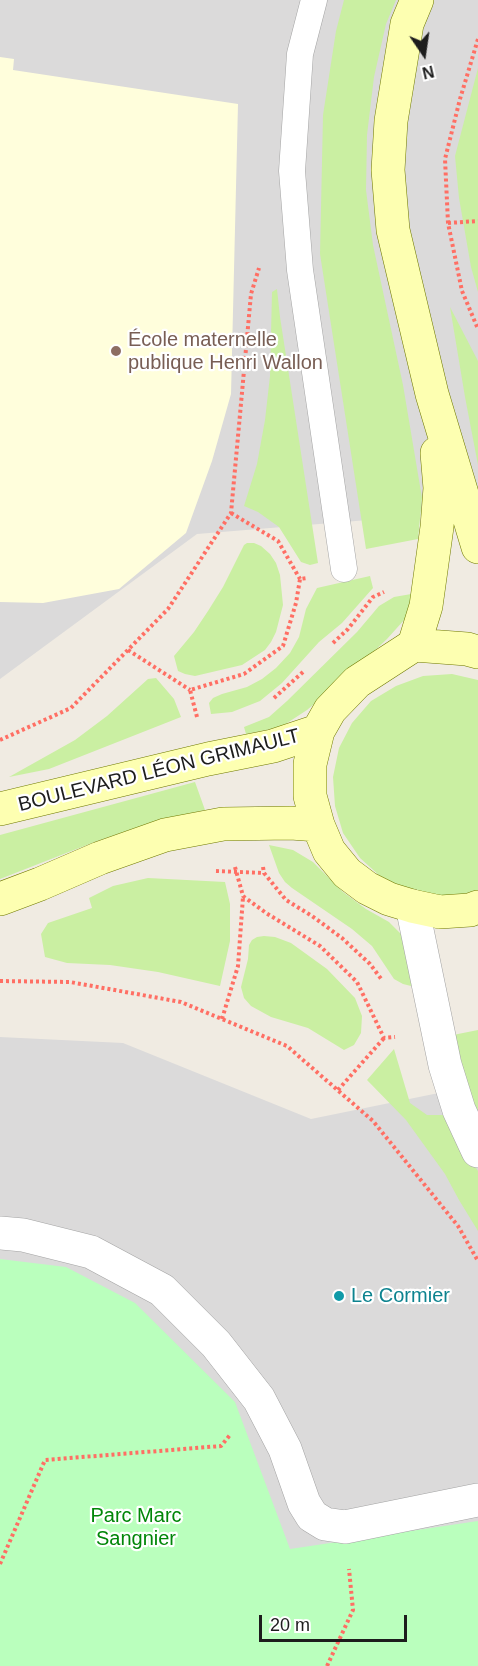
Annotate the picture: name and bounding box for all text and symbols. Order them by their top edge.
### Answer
north arrow [394,24,454,84]
text: N [421,62,436,82]
place label: École maternelle publique Henri Wallon [128,328,323,375]
marker: École maternelle publique Henri Wallon [109,344,123,358]
street label: BOULEVARD LÉON GRIMAULT [16,724,302,818]
place label: Le Cormier [351,1284,450,1308]
marker: Le Cormier [332,1289,346,1303]
park label: Parc Marc Sangnier [90,1504,182,1551]
scale bar [262,1603,410,1641]
text: 20 m [270,1615,310,1635]

